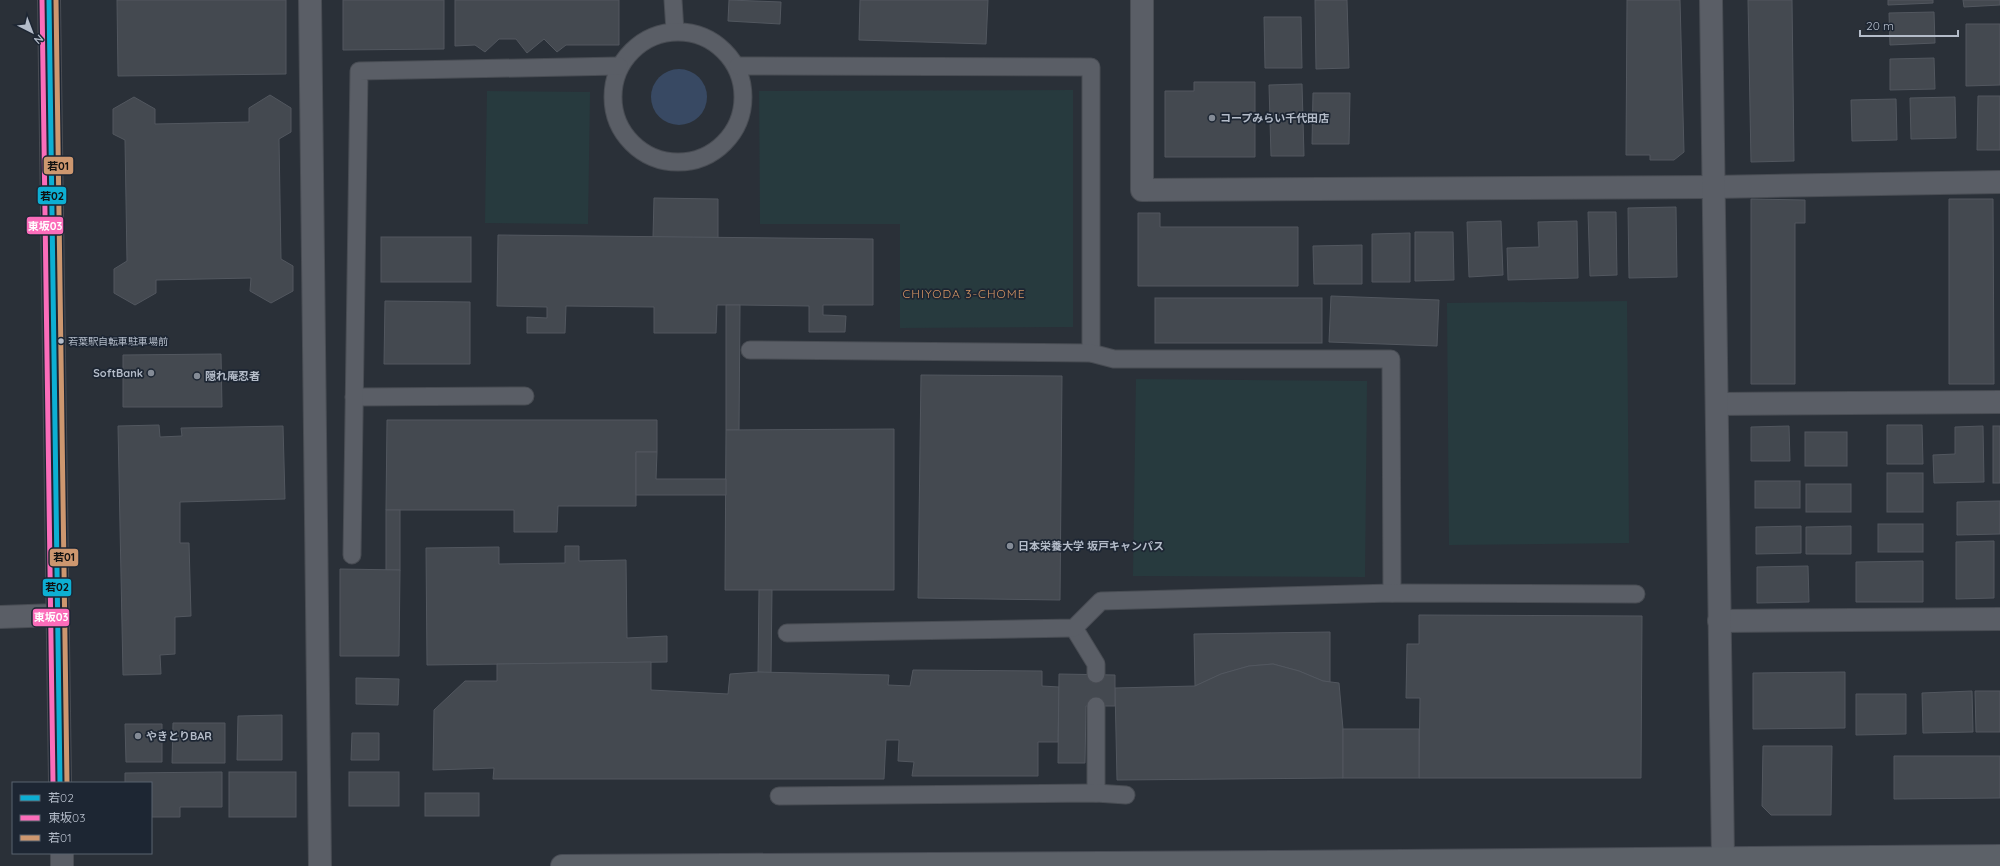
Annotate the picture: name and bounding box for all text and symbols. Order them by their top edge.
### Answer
north arrow [12,12,52,52]
scale bar [1860,12,1958,38]
text: 20 m [1866,18,1894,33]
text: N [31,32,46,47]
place label: コープみらい千代田店 [1220,111,1329,125]
marker: コープみらい千代田店 [1207,113,1217,123]
line badge: 若01 [43,156,74,175]
text: 若01 [47,159,69,173]
line badge: 若02 [37,186,67,205]
text: 若02 [40,189,64,203]
line badge: 東坂03 [26,216,64,235]
text: 東坂03 [28,219,62,233]
district label: CHIYODA 3-CHOME [902,286,1026,301]
place label: 若葉駅自転車駐車場前 [68,335,168,348]
marker: 若葉駅自転車駐車場前 [56,336,66,346]
place label: SoftBank [93,366,143,380]
marker: SoftBank [146,368,156,378]
place label: 隠れ庵忍者 [205,369,260,383]
marker: 隠れ庵忍者 [192,371,202,381]
place label: 日本栄養大学 坂戸キャンパス [1018,539,1164,553]
marker: 日本栄養大学 坂戸キャンパス [1005,541,1015,551]
line badge: 若01 [49,548,79,567]
text: 若01 [53,550,75,564]
line badge: 若02 [42,578,72,597]
text: 若02 [45,580,69,594]
line badge: 東坂03 [32,608,70,627]
text: 東坂03 [34,610,68,624]
place label: やきとりBAR [146,729,212,743]
marker: やきとりBAR [133,731,143,741]
legend [12,782,152,854]
text: 若02 [48,790,74,805]
text: 東坂03 [48,810,85,825]
text: 若01 [48,830,72,845]

